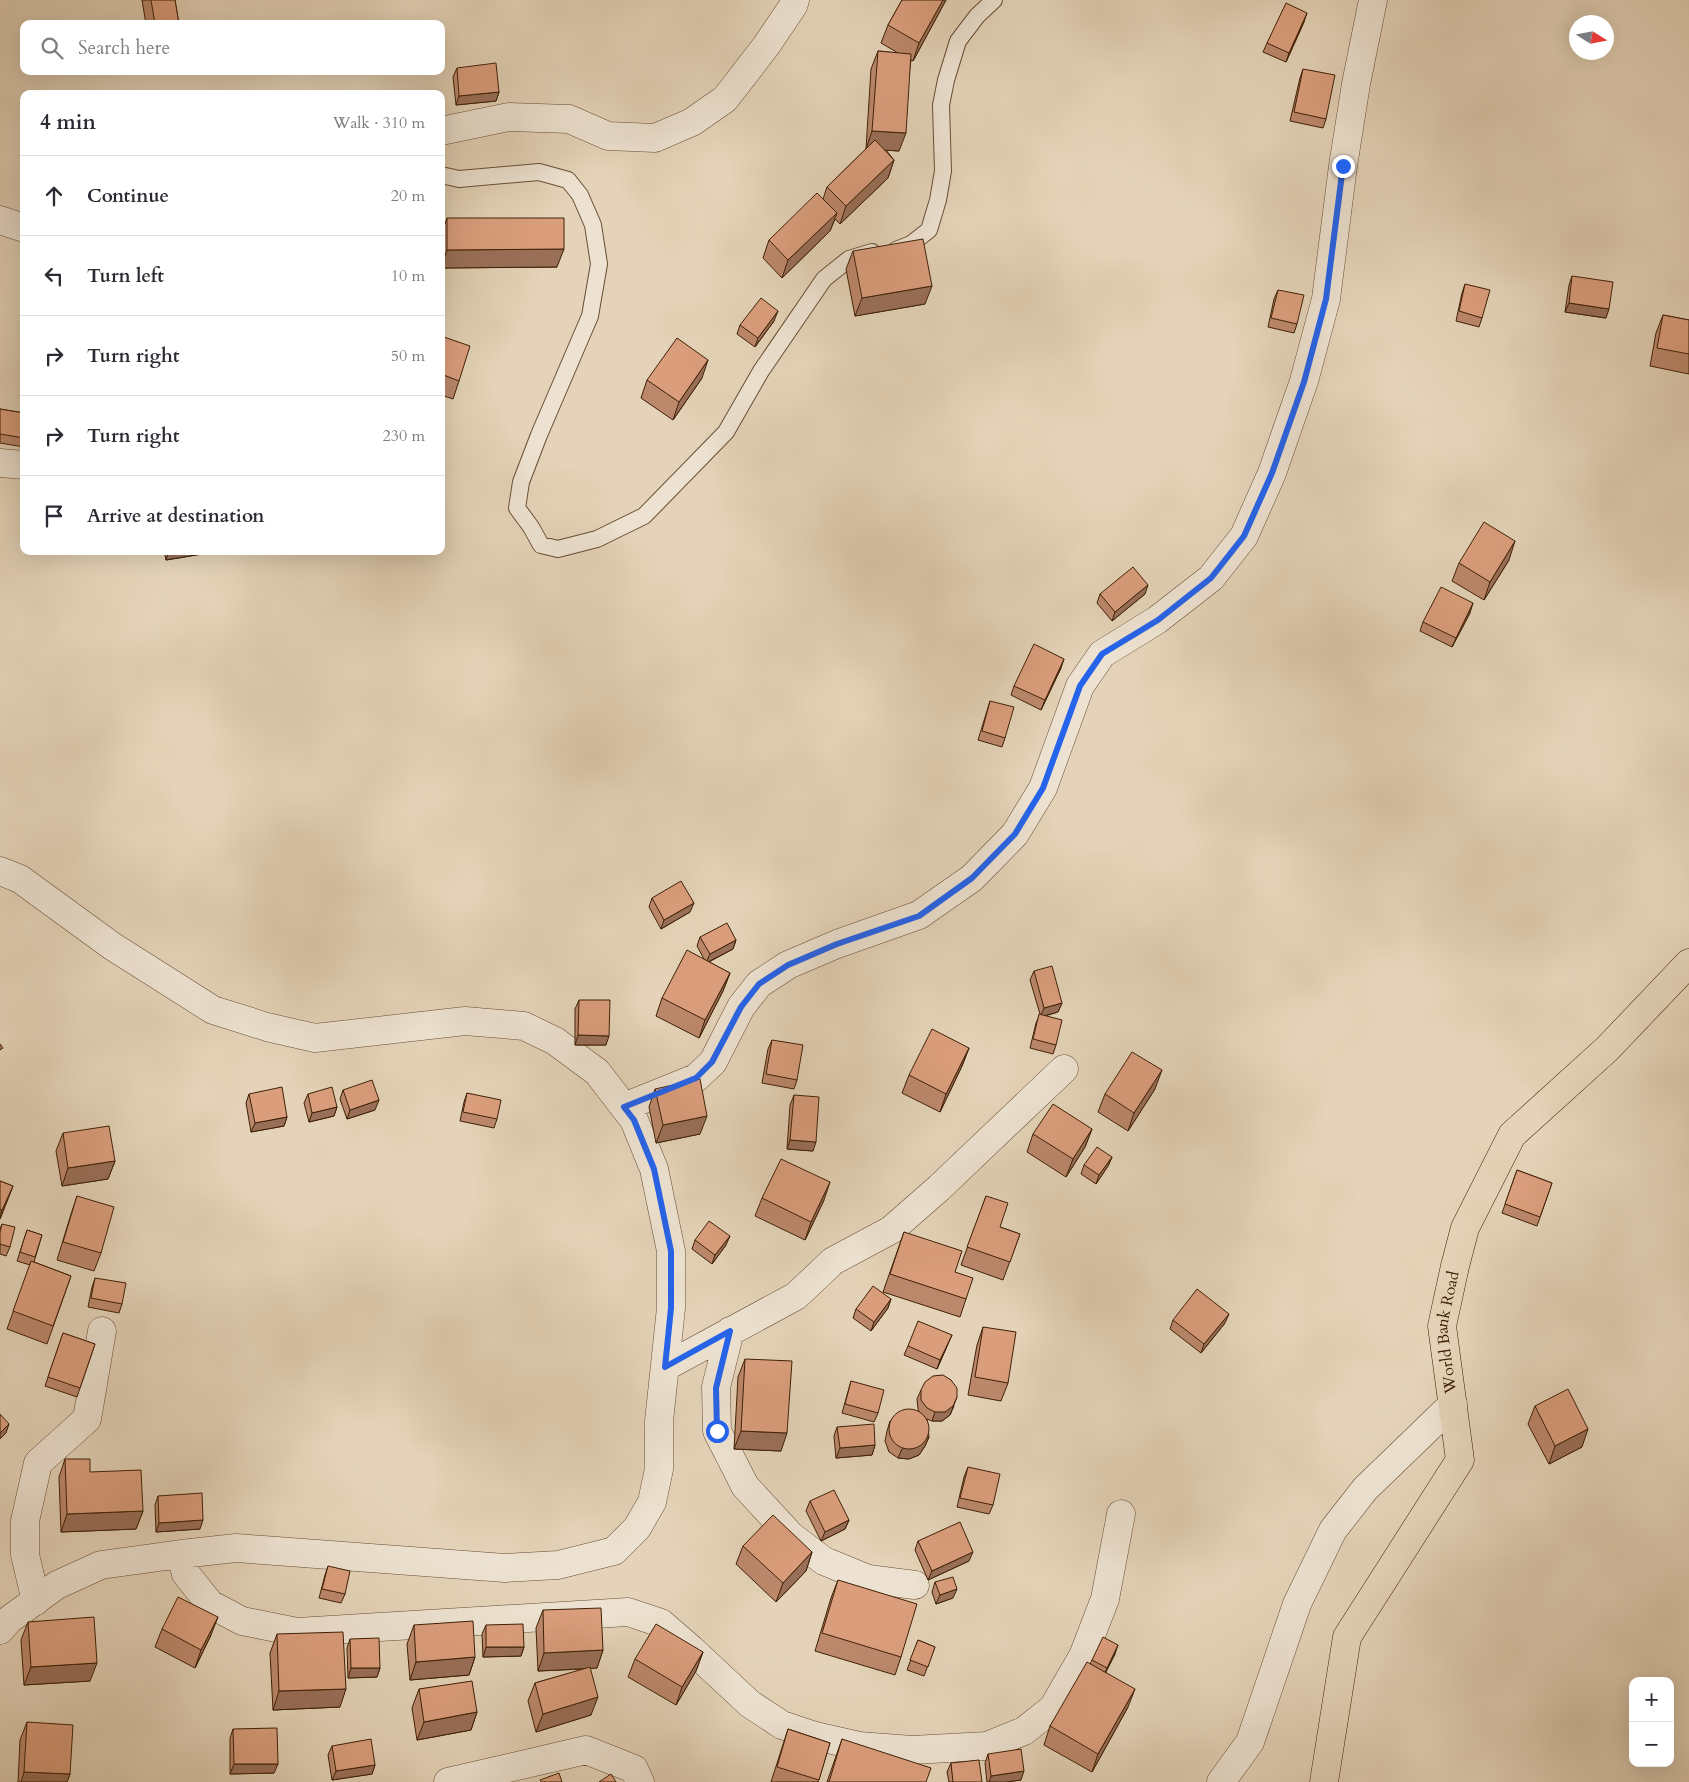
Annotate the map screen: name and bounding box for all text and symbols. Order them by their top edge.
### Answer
north arrow [1569,15,1614,60]
search box [20,20,445,75]
icon: search [38,34,66,62]
text: Search here [78,35,170,61]
text: 4 min [40,108,96,137]
text: Walk · 310 m [333,112,425,134]
route end [1332,155,1355,178]
icon: ahead [40,182,68,210]
text: Continue [87,183,169,209]
text: 20 m [391,185,425,207]
icon: left [40,262,68,290]
text: Turn left [87,263,164,289]
text: 10 m [391,265,425,287]
icon: right [40,342,68,370]
text: Turn right [87,343,179,369]
text: 50 m [391,345,425,367]
icon: right [40,422,68,450]
text: Turn right [87,423,179,449]
text: 230 m [383,425,425,447]
icon: arrive [40,502,68,530]
text: Arrive at destination [87,503,264,529]
street label: World Bank Road [1431,1268,1465,1396]
route start [706,1420,729,1443]
map controls [1629,1677,1674,1767]
button: + [1629,1677,1674,1722]
button: − [1629,1722,1674,1767]

